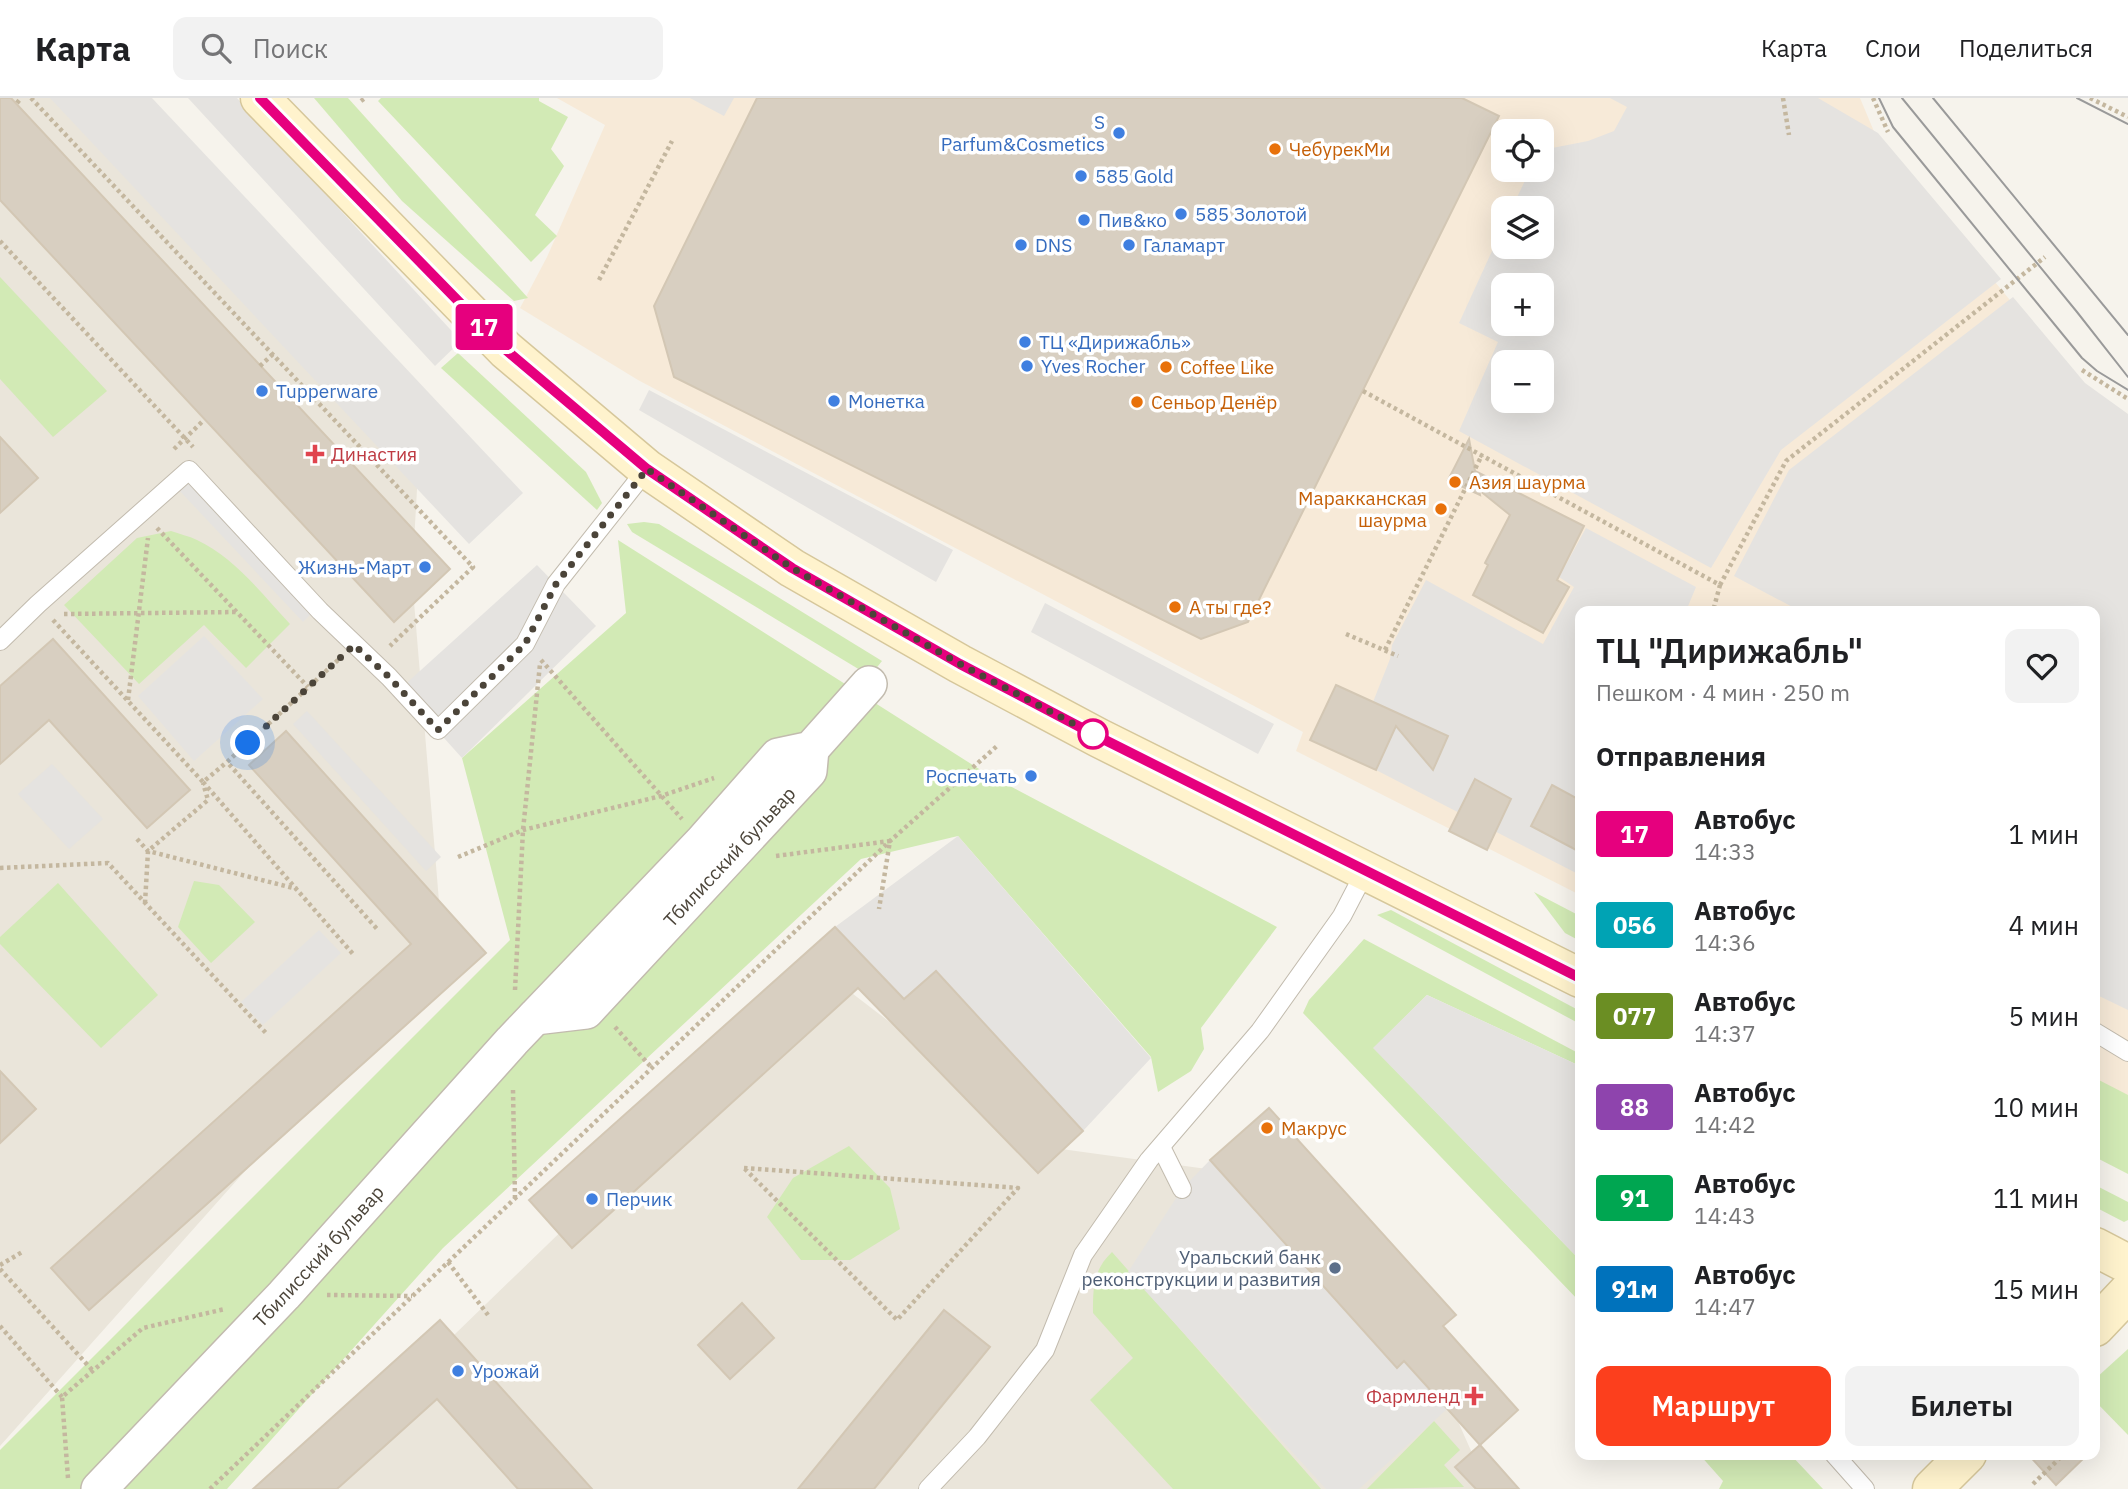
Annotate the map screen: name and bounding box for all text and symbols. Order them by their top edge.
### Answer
search box [173,17,663,80]
text: Карта [35,27,131,70]
icon: search [197,29,235,67]
text: Поиск [253,31,328,65]
text: Карта [1761,32,1827,64]
text: Слои [1865,32,1921,64]
text: Поделиться [1959,32,2093,64]
place label: S Parfum&Cosmetics [941,110,1105,156]
map controls [1491,119,1554,413]
button: locate [1491,119,1554,182]
marker: S Parfum&Cosmetics [1111,125,1127,141]
place label: ЧебурекМи [1289,137,1390,161]
marker: ЧебурекМи [1267,141,1283,157]
place label: 585 Gold [1095,164,1174,188]
marker: 585 Gold [1073,168,1089,184]
button: layers [1491,196,1554,259]
place label: 585 Золотой [1195,202,1307,226]
marker: 585 Золотой [1173,206,1189,222]
place label: Пив&ко [1098,208,1167,232]
marker: Пив&ко [1076,212,1092,228]
place label: DNS [1035,233,1072,257]
place label: Галамарт [1143,233,1225,257]
marker: DNS [1013,237,1029,253]
marker: Галамарт [1121,237,1137,253]
button: + [1491,273,1554,336]
line badge: 17 [452,304,516,350]
text: 17 [470,311,498,343]
place label: ТЦ «Дирижабль» [1039,330,1191,354]
marker: ТЦ «Дирижабль» [1017,334,1033,350]
button: − [1491,350,1554,413]
place label: Yves Rocher [1041,354,1145,378]
place label: Coffee Like [1180,355,1274,379]
marker: Yves Rocher [1019,358,1035,374]
marker: Coffee Like [1158,359,1174,375]
place label: Tupperware [276,379,378,403]
marker: Tupperware [254,383,270,399]
place label: Монетка [848,389,925,413]
place label: Сеньор Денёр [1151,390,1277,414]
marker: Монетка [826,393,842,409]
marker: Сеньор Денёр [1129,394,1145,410]
place label: Династия [331,442,417,466]
marker: Династия [305,444,325,464]
place label: Азия шаурма [1469,470,1586,494]
marker: Азия шаурма [1447,474,1463,490]
place label: Маракканская шаурма [1298,486,1427,532]
marker: Маракканская шаурма [1433,501,1449,517]
place label: Жизнь-Март [298,555,411,579]
marker: Жизнь-Март [417,559,433,575]
place label: А ты где? [1189,595,1271,619]
marker: А ты где? [1167,599,1183,615]
text: ТЦ "Дирижабль" [1596,629,1863,672]
button: heart [2005,629,2079,703]
text: Пешком · 4 мин · 250 m [1596,677,1850,707]
unlabelled marker [1078,719,1108,749]
your location [230,725,265,760]
text: Отправления [1596,739,1766,773]
place label: Роспечать [925,764,1017,788]
marker: Роспечать [1023,768,1039,784]
street label: Тбилисский бульвар [658,781,800,932]
text: Автобус [1694,802,1796,836]
text: 1 мин [2009,817,2079,851]
text: 17 [1620,818,1649,850]
text: 14:33 [1694,836,1756,866]
text: Автобус [1694,893,1796,927]
text: 4 мин [2009,908,2079,942]
text: 056 [1613,909,1656,941]
text: 14:36 [1694,927,1756,957]
text: Автобус [1694,984,1796,1018]
text: 5 мин [2009,999,2079,1033]
text: 077 [1613,1000,1656,1032]
text: 14:37 [1694,1018,1756,1048]
text: Автобус [1694,1075,1796,1109]
text: 10 мин [1993,1090,2079,1124]
text: 88 [1620,1091,1649,1123]
text: 14:42 [1694,1109,1756,1139]
place label: Макрус [1281,1116,1347,1140]
marker: Макрус [1259,1120,1275,1136]
text: Автобус [1694,1166,1796,1200]
street label: Тбилисский бульвар [248,1180,389,1332]
text: 11 мин [1993,1181,2079,1215]
text: 91 [1620,1182,1649,1214]
place label: Перчик [606,1187,672,1211]
marker: Перчик [584,1191,600,1207]
text: 14:43 [1694,1200,1756,1230]
place label: Уральский банк реконструкции и развития [1081,1245,1321,1291]
text: Автобус [1694,1257,1796,1291]
marker: Уральский банк реконструкции и развития [1327,1260,1343,1276]
text: 15 мин [1993,1272,2079,1306]
text: 91м [1611,1273,1658,1305]
text: 14:47 [1694,1291,1756,1321]
place label: Урожай [472,1359,540,1383]
marker: Урожай [450,1363,466,1379]
button: Маршрут [1596,1366,1831,1446]
button: Билеты [1845,1366,2079,1446]
place label: Фармленд [1366,1384,1460,1408]
marker: Фармленд [1466,1388,1482,1404]

